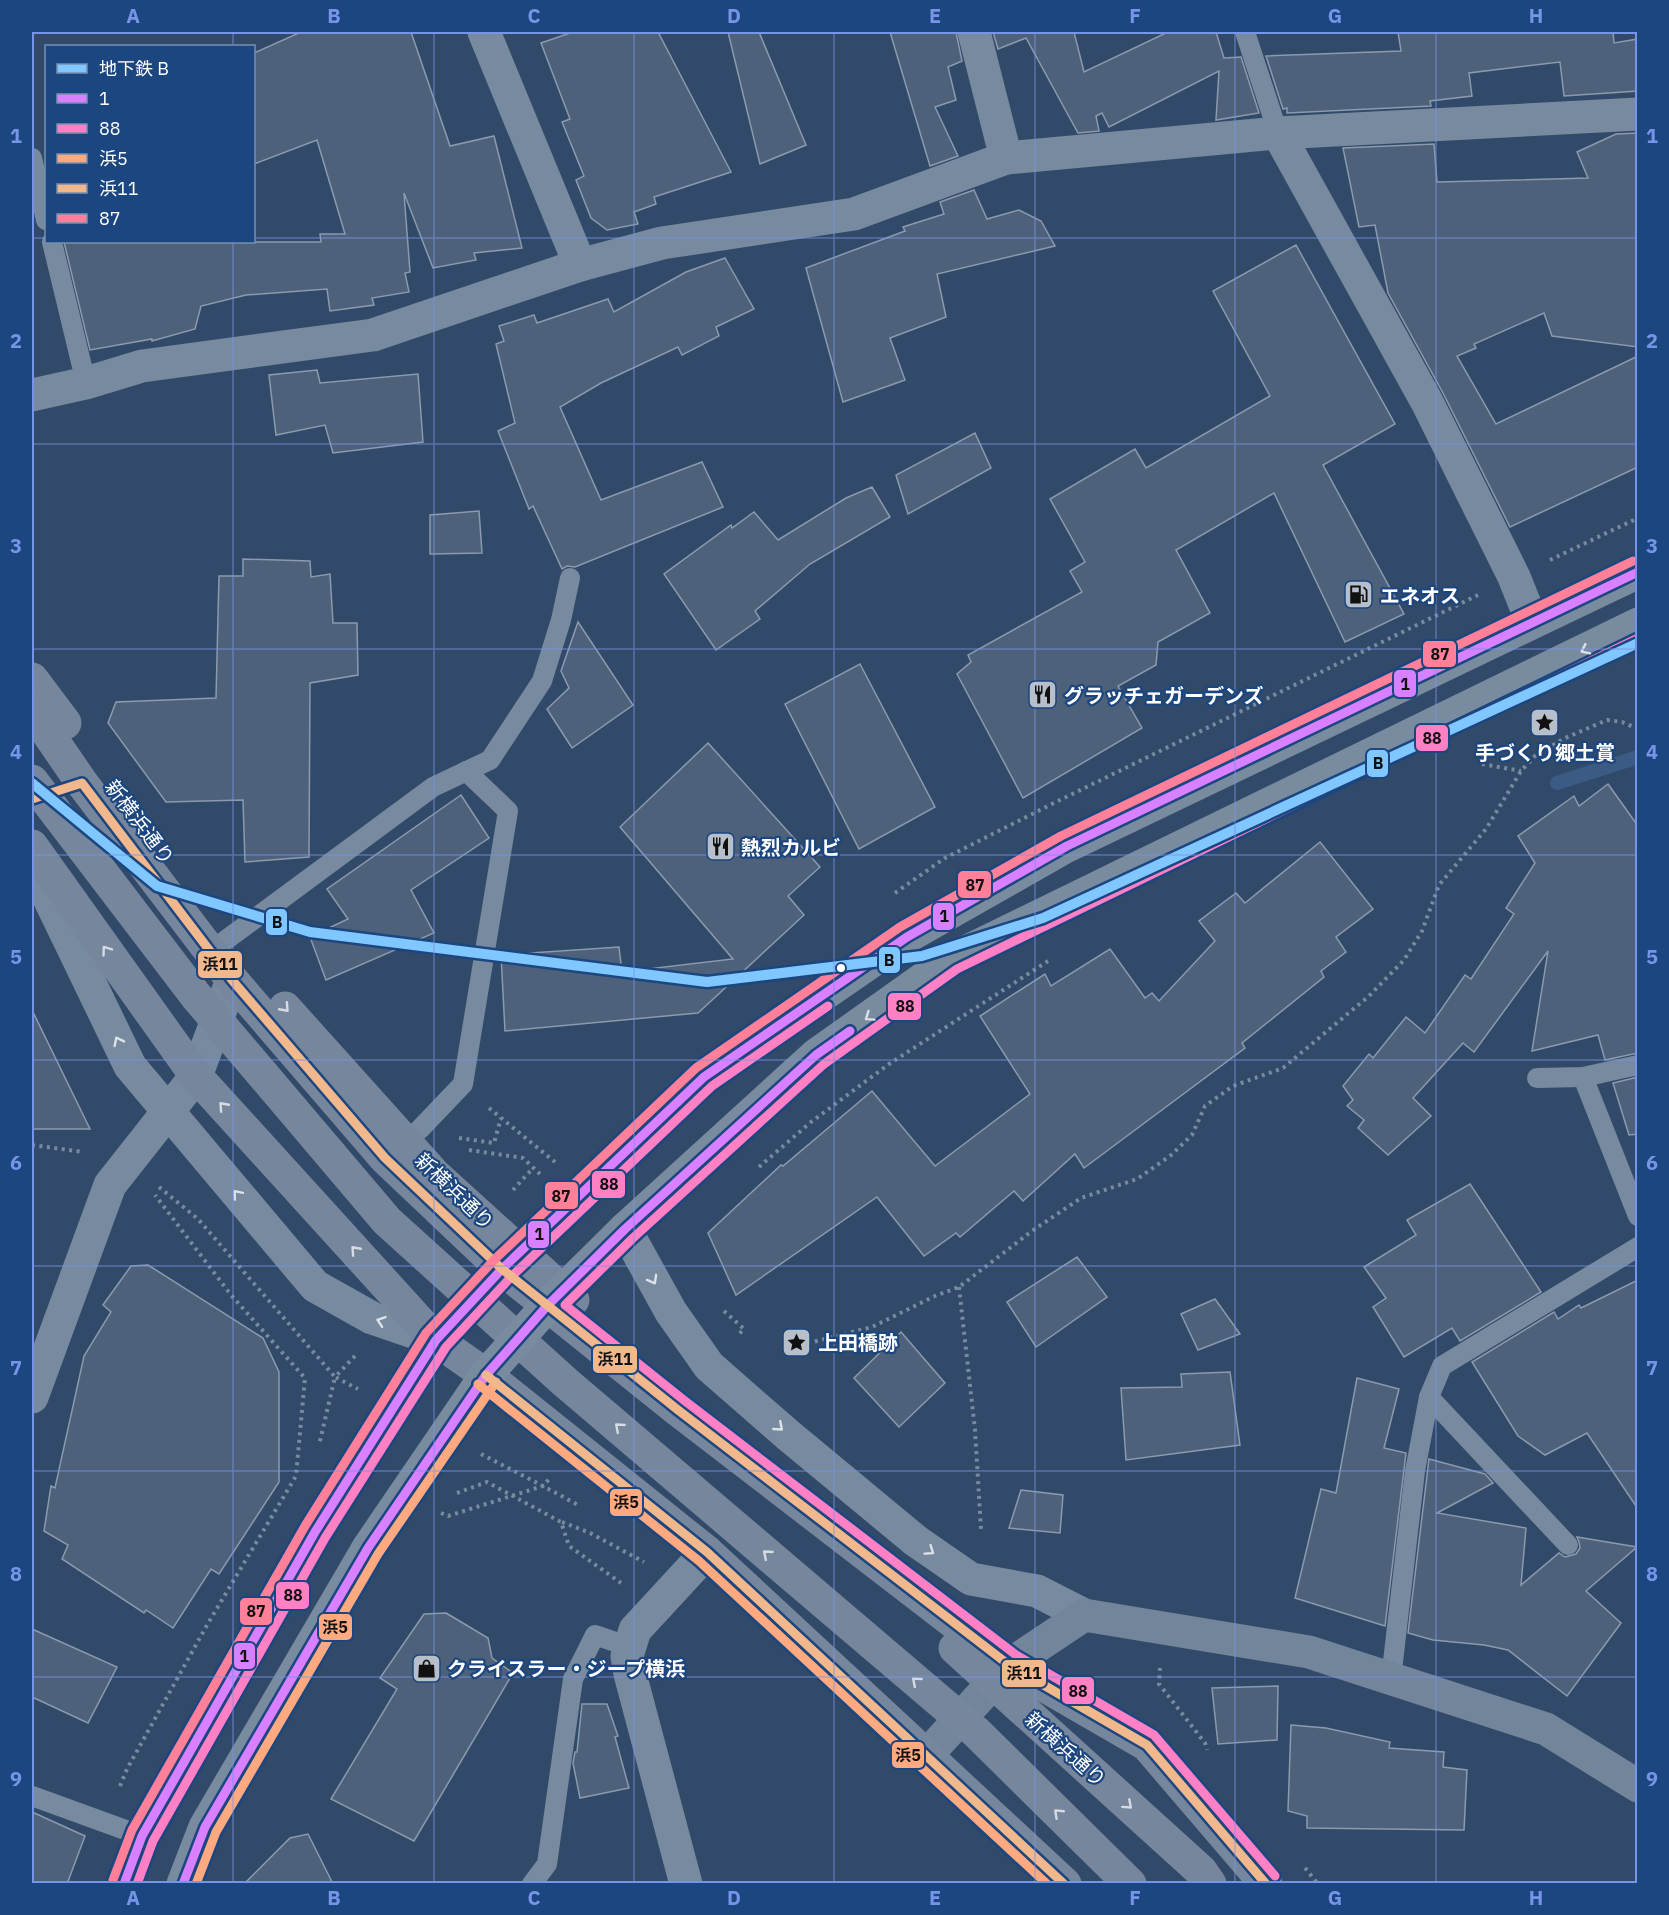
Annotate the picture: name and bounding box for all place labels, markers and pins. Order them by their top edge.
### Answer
fuel station icon: エネオス [1343,579,1375,611]
place label: エネオス [1380,582,1460,609]
restaurant icon: グラッチェガーデンズ [1027,679,1059,711]
place label: グラッチェガーデンズ [1064,682,1264,709]
place icon: 手づくり郷土賞 [1529,706,1561,738]
place label: 手づくり郷土賞 [1475,739,1615,766]
restaurant icon: 熱烈カルビ [704,831,736,863]
place label: 熱烈カルビ [741,834,841,861]
unlabelled marker [835,962,847,974]
place icon: 上田橋跡 [781,1326,813,1358]
place label: 上田橋跡 [818,1329,898,1356]
shop icon: クライスラー・ジープ横浜 [410,1652,442,1684]
place label: クライスラー・ジープ横浜 [447,1655,685,1682]

